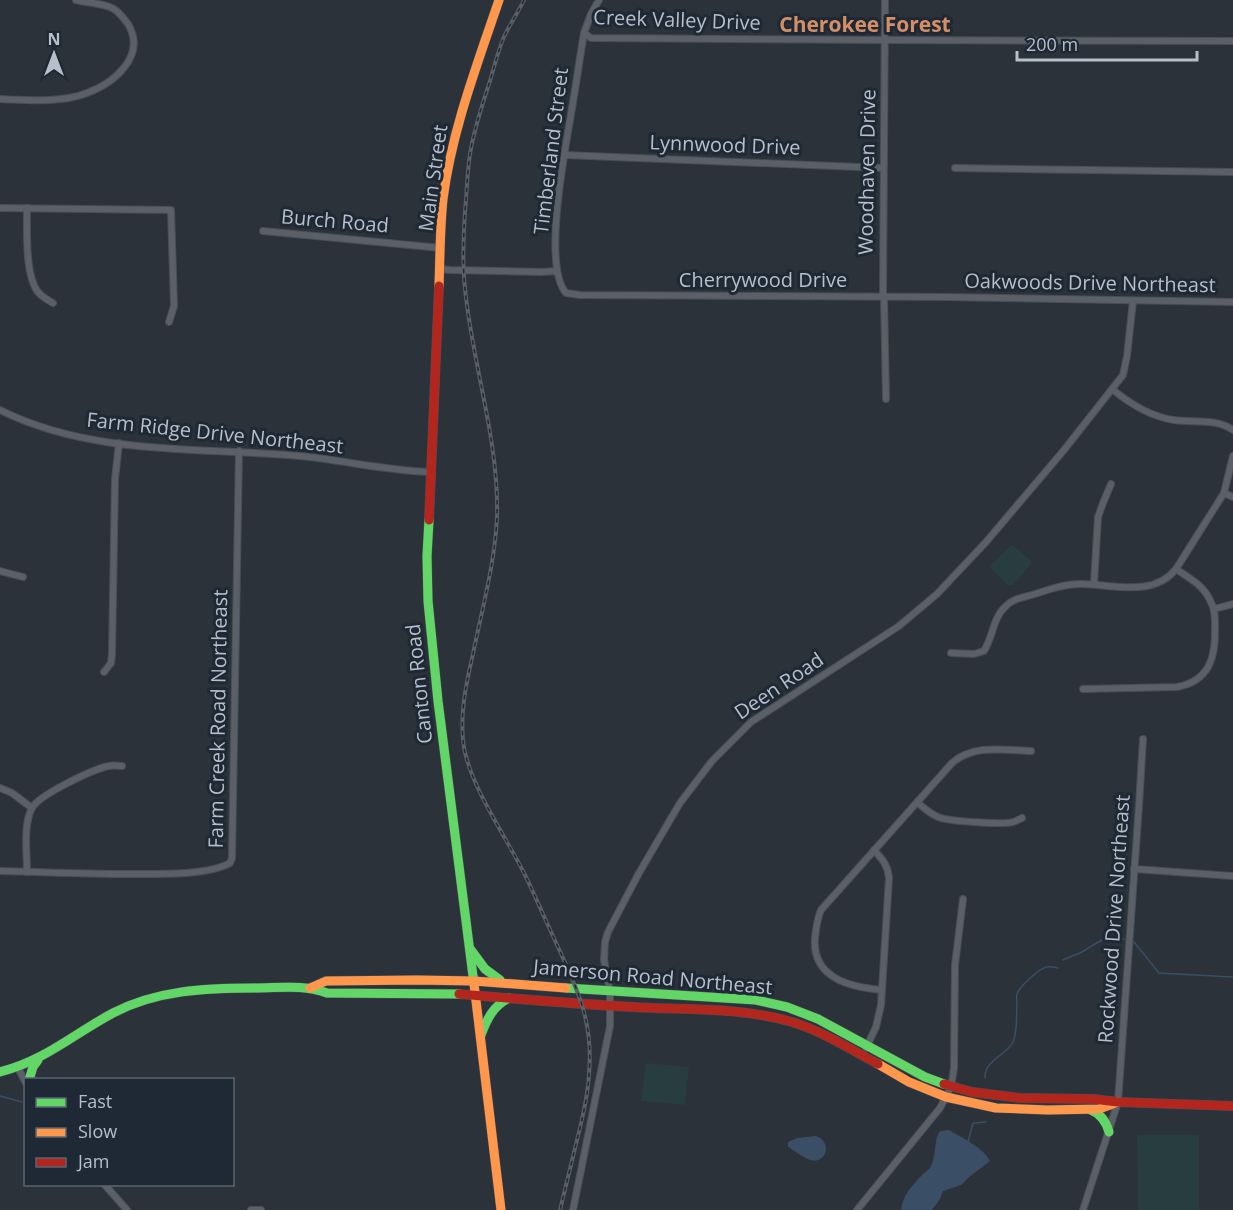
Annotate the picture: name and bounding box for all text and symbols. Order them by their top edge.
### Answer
street label: Creek Valley Drive [593,3,761,36]
district label: Cherokee Forest [779,10,951,38]
north arrow [24,24,84,84]
scale bar [1017,24,1197,62]
text: N [47,28,61,50]
text: 200 m [1026,32,1078,56]
street label: Timberland Street [527,66,574,236]
street label: Woodhaven Drive [852,89,881,255]
street label: Main Street [412,123,453,233]
street label: Lynnwood Drive [649,128,801,161]
street label: Burch Road [280,202,390,239]
street label: Cherrywood Drive [679,266,847,293]
street label: Oakwoods Drive Northeast [964,267,1216,298]
street label: Farm Ridge Drive Northeast [85,406,345,459]
street label: Farm Creek Road Northeast [202,589,233,849]
street label: Canton Road [399,623,438,745]
street label: Deen Road [729,646,829,725]
street label: Rockwood Drive Northeast [1091,794,1136,1044]
street label: Jamerson Road Northeast [530,952,774,1000]
legend [24,1078,234,1186]
text: Fast [78,1089,112,1113]
text: Slow [78,1119,117,1143]
text: Jam [76,1149,110,1173]

